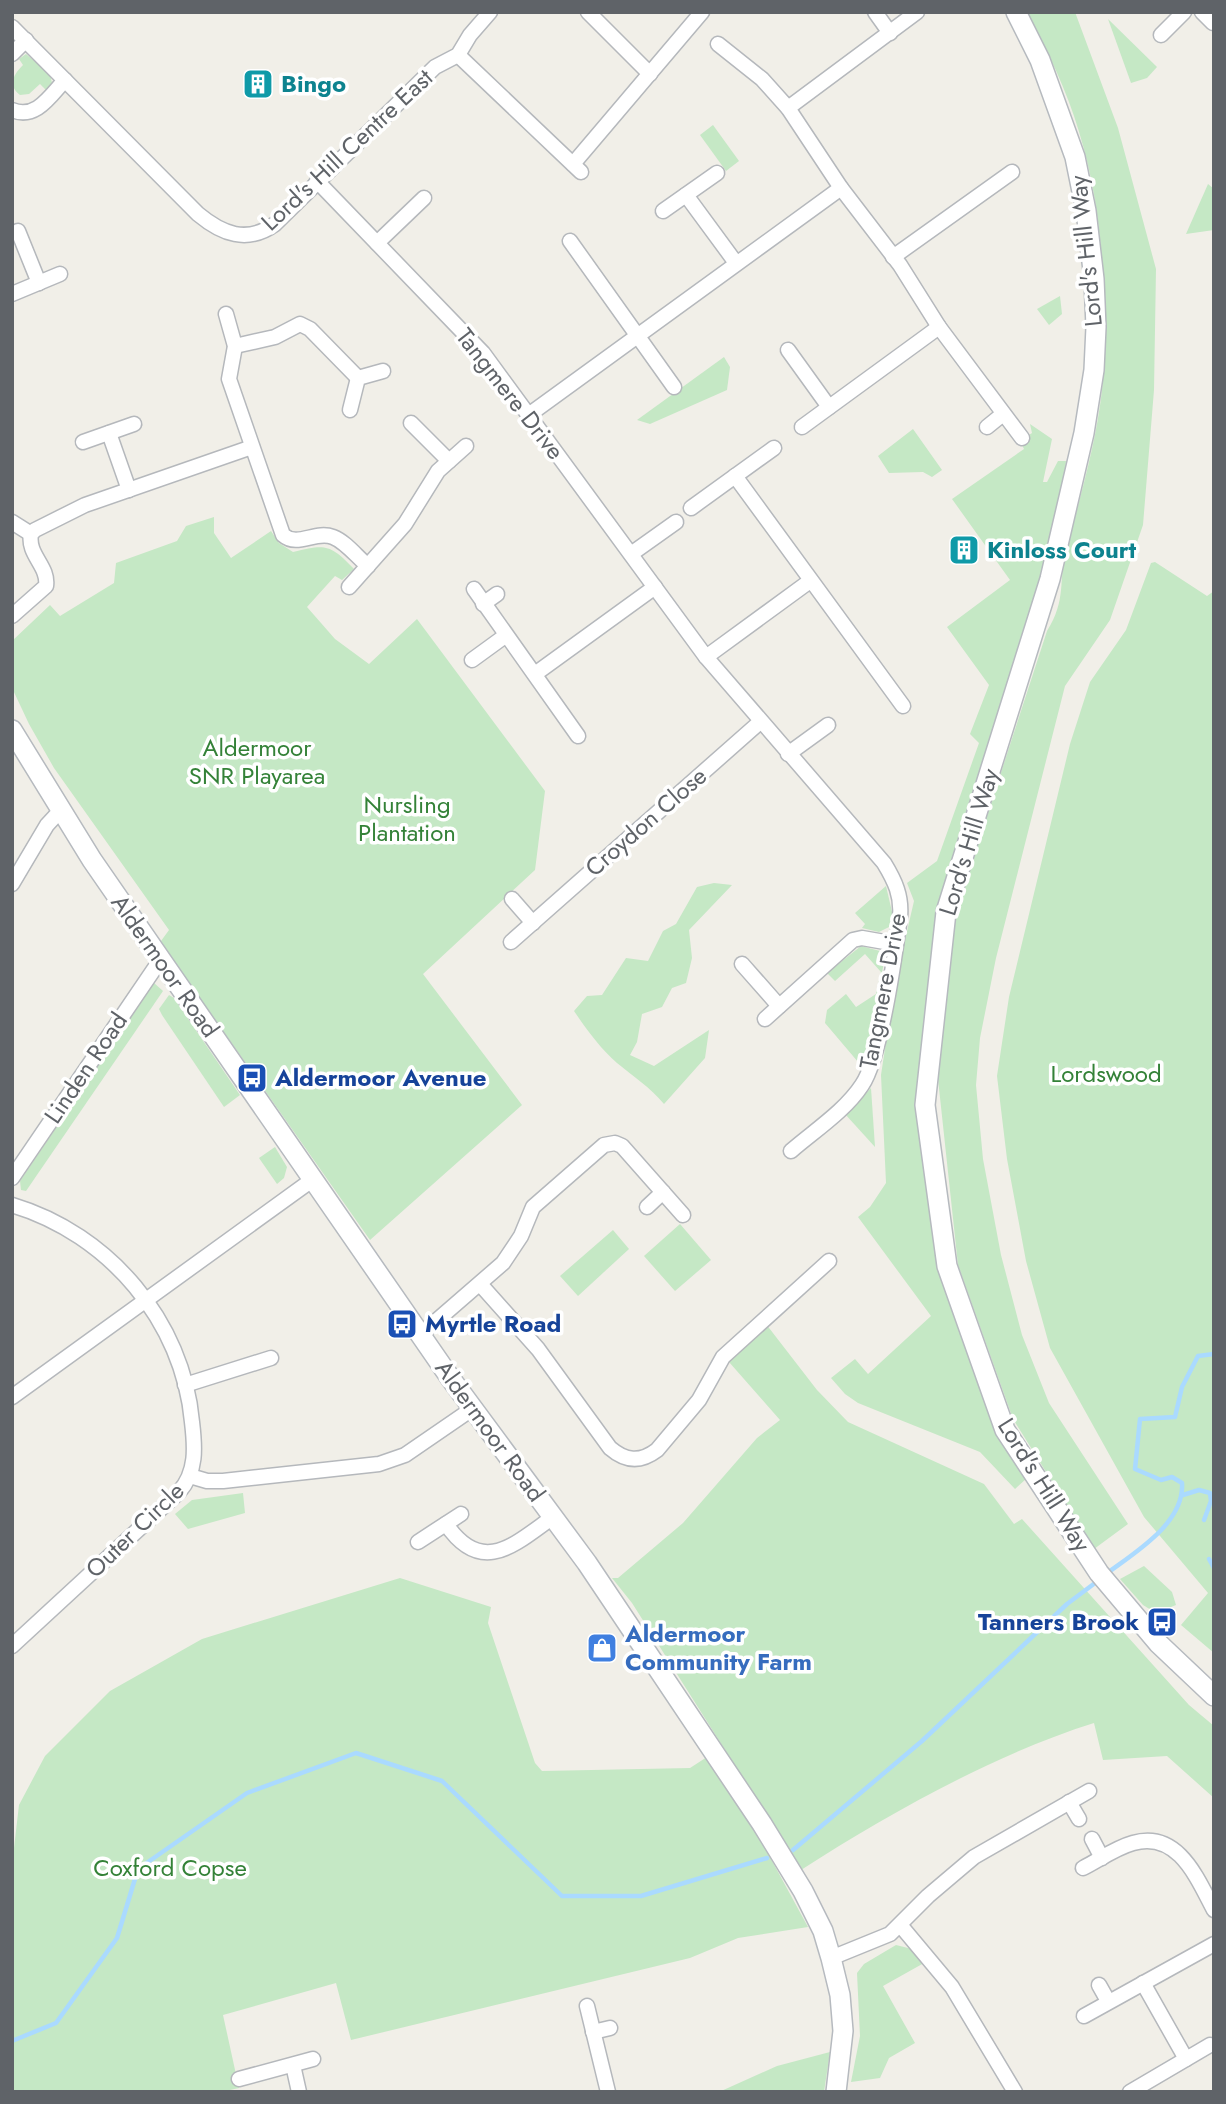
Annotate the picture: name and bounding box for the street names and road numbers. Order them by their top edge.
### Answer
street label: Lord's Hill Centre East [253,60,441,239]
street label: Lord's Hill Way [1060,173,1111,329]
street label: Tangmere Drive [448,320,573,467]
street label: Croydon Close [577,759,714,884]
street label: Lord's Hill Way [930,764,1008,920]
street label: Aldermoor Road [103,887,228,1044]
street label: Tangmere Drive [850,910,915,1072]
street label: Linden Road [35,1005,136,1130]
street label: Aldermoor Road [427,1353,554,1509]
street label: Lord's Hill Way [989,1411,1100,1559]
street label: Outer Circle [78,1474,192,1586]

